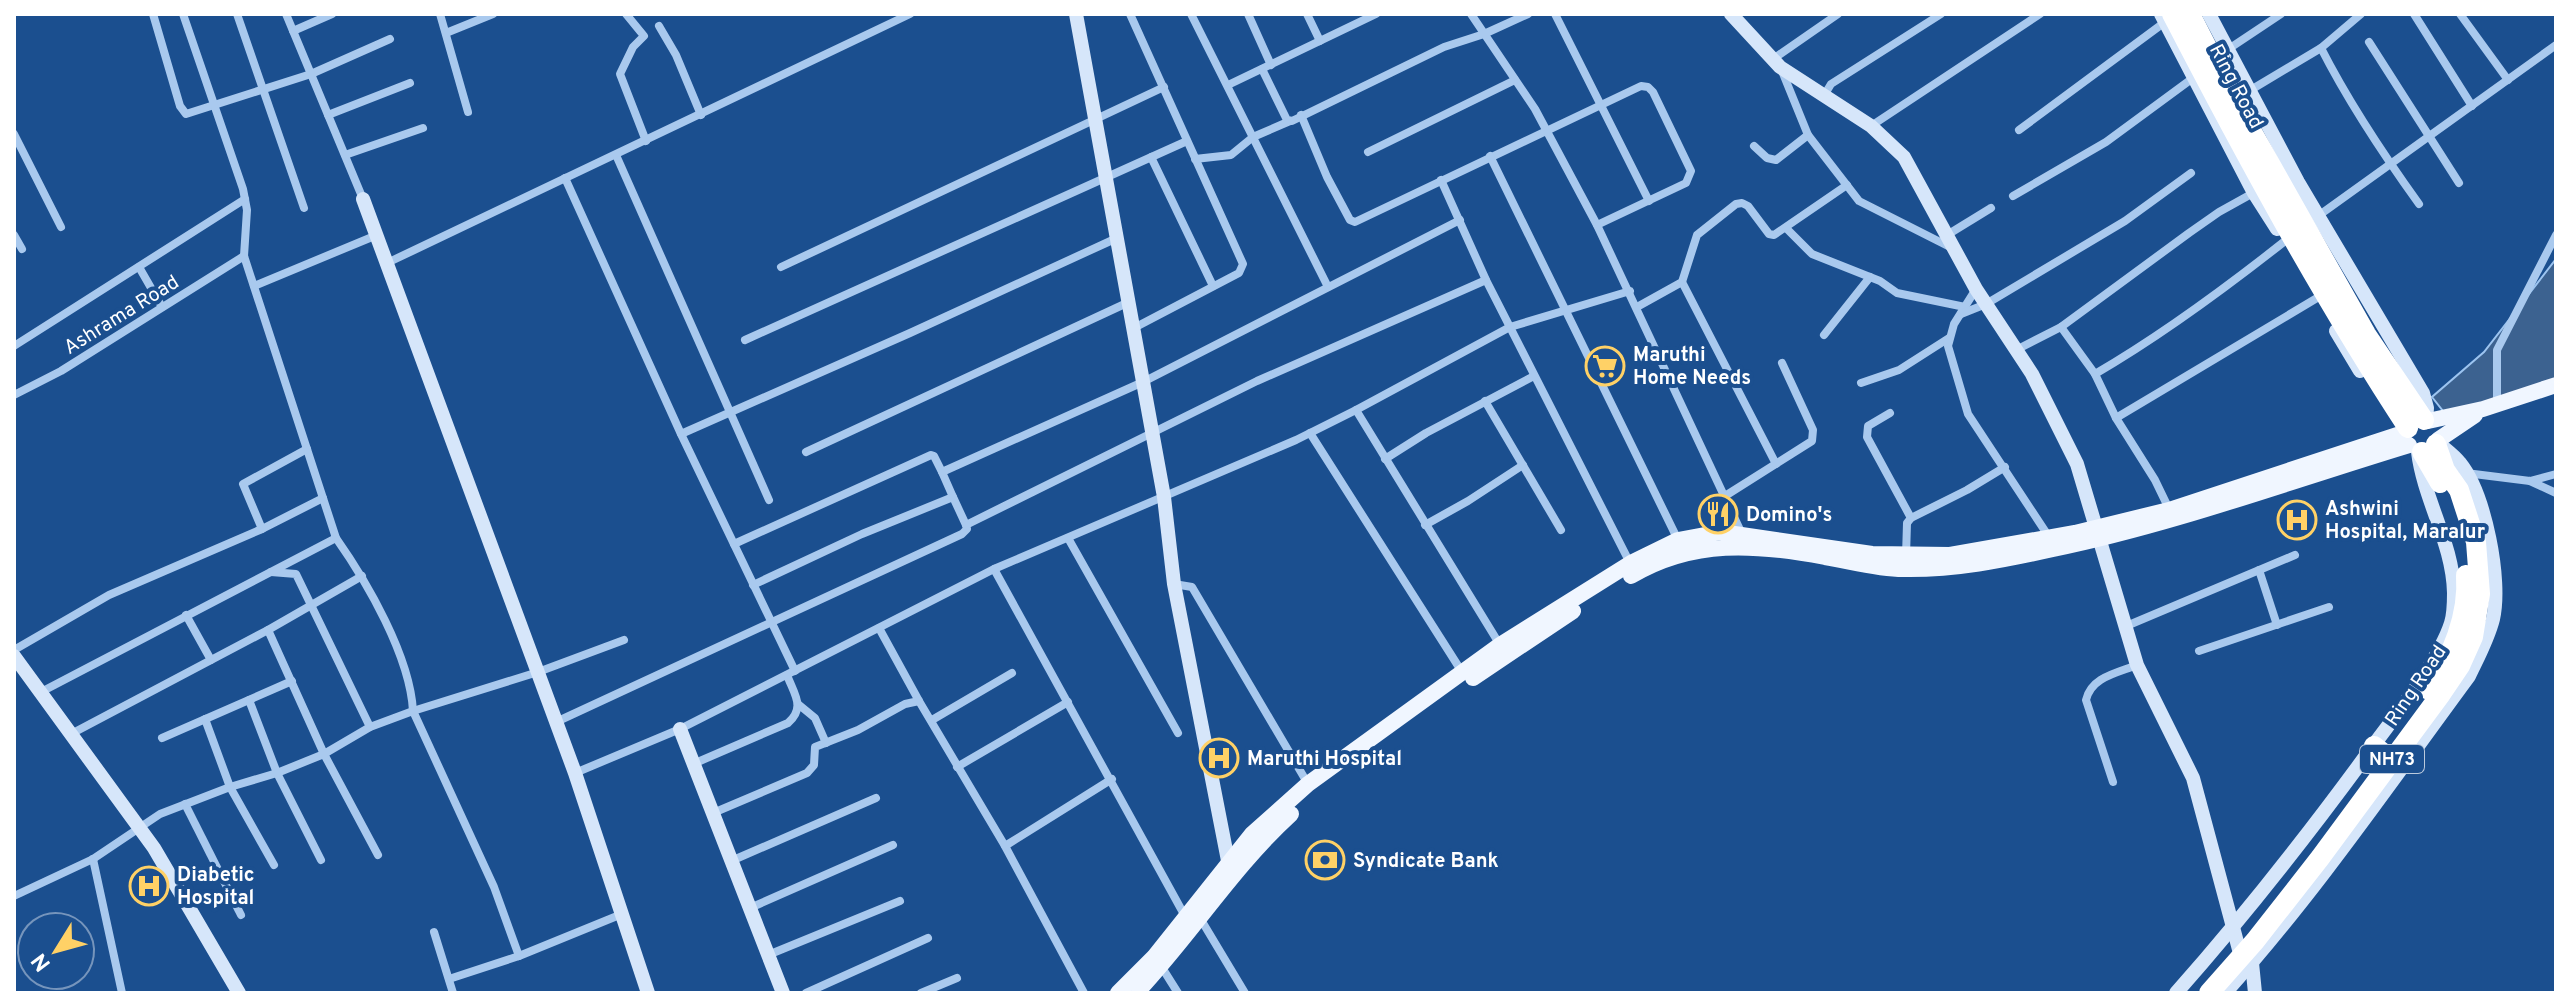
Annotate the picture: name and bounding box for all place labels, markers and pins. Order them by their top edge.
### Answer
place label: Maruthi Home Needs [1633,343,1751,392]
supermarket icon: Maruthi Home Needs [1584,345,1626,387]
restaurant icon: Domino's [1697,493,1739,535]
place label: Ashwini Hospital, Maralur [2325,497,2486,546]
hospital icon: Ashwini Hospital, Maralur [2276,499,2318,541]
place label: Domino's [1746,503,1832,529]
hospital icon: Maruthi Hospital [1198,737,1240,779]
place label: Maruthi Hospital [1247,747,1402,773]
bank icon: Syndicate Bank [1304,839,1346,881]
place label: Syndicate Bank [1353,849,1499,875]
place label: Diabetic Hospital [177,863,255,912]
hospital icon: Diabetic Hospital [128,865,170,907]

